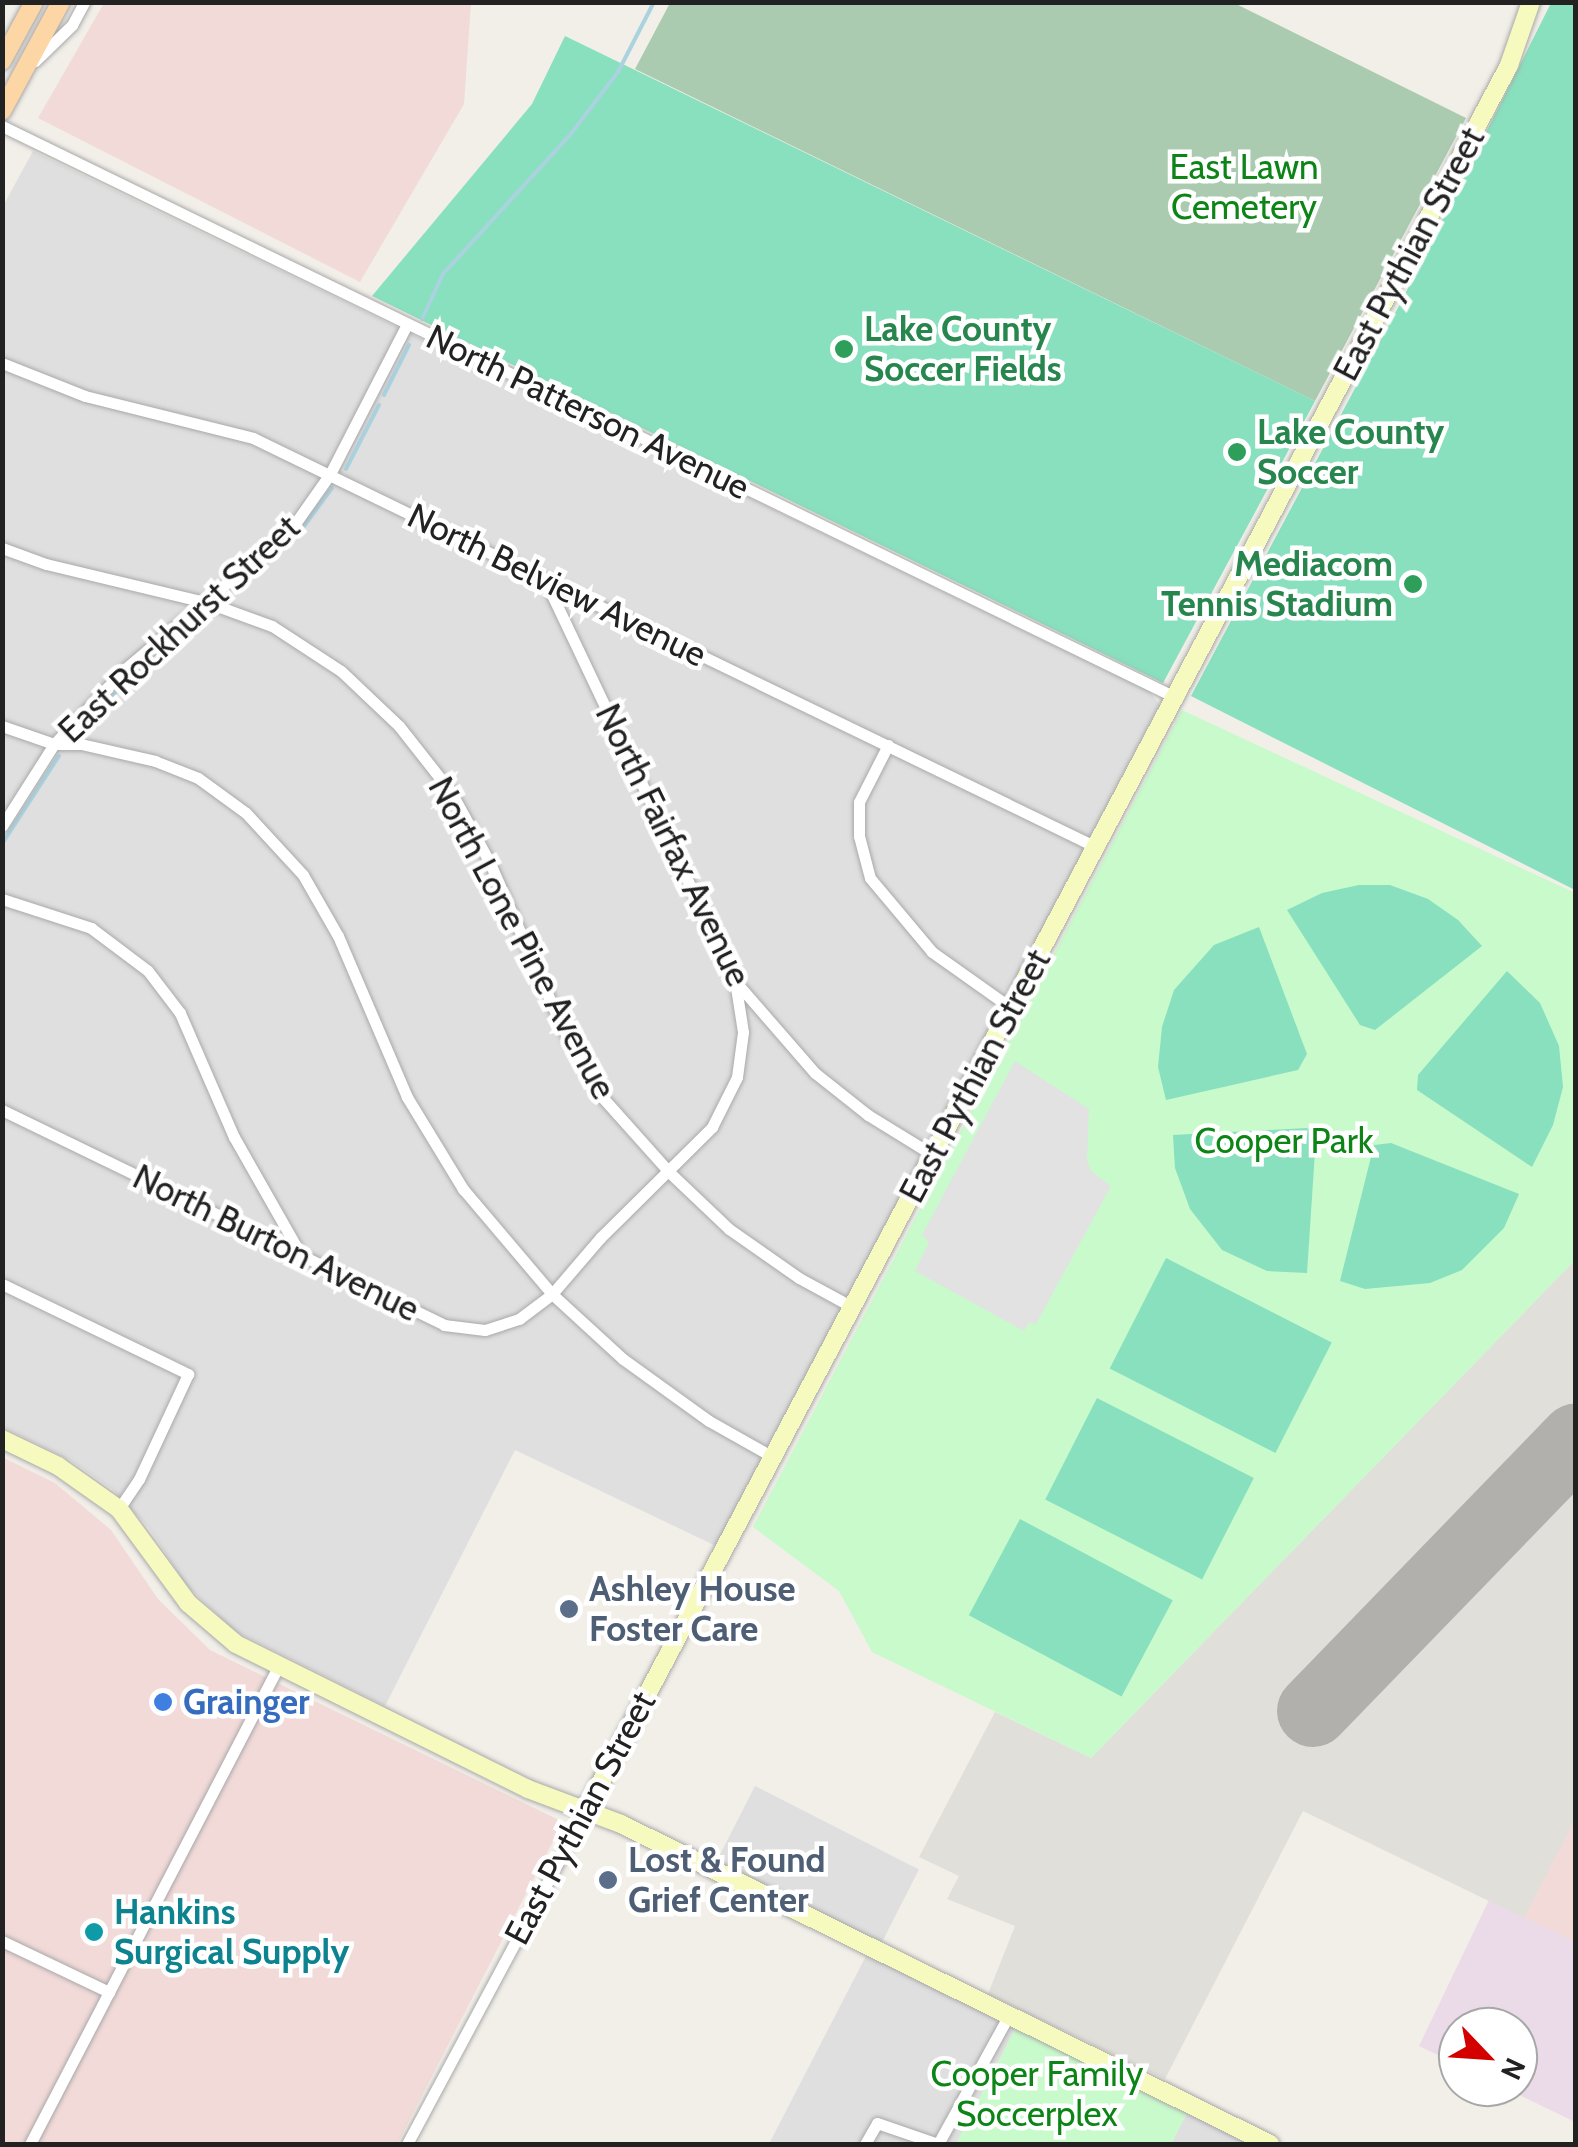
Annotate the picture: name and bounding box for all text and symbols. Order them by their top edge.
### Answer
street label: East Pythian Street [1325,120,1493,388]
park label: East Lawn Cemetery [1169,146,1319,228]
place label: Lake County Soccer Fields [864,308,1062,390]
street label: North Patterson Avenue [420,316,756,508]
marker: Lake County Soccer Fields [833,338,855,360]
place label: Lake County Soccer [1257,411,1444,493]
marker: Lake County Soccer [1226,441,1248,463]
street label: North Belview Avenue [401,495,713,675]
street label: East Rockhurst Street [50,507,308,751]
place label: Mediacom Tennis Stadium [1161,543,1393,625]
marker: Mediacom Tennis Stadium [1402,573,1424,595]
street label: North Fairfax Avenue [587,697,759,993]
street label: North Lone Pine Avenue [419,770,625,1106]
street label: East Pythian Street [891,942,1059,1210]
park label: Cooper Park [1195,1120,1373,1162]
street label: North Burton Avenue [126,1156,426,1330]
place label: Ashley House Foster Care [589,1568,796,1650]
marker: Ashley House Foster Care [558,1598,580,1620]
place label: Grainger [183,1681,309,1723]
street label: East Pythian Street [496,1684,664,1952]
marker: Grainger [152,1691,174,1713]
place label: Lost & Found Grief Center [628,1839,826,1921]
marker: Lost & Found Grief Center [597,1869,619,1891]
place label: Hankins Surgical Supply [114,1891,349,1973]
marker: Hankins Surgical Supply [83,1921,105,1943]
north arrow [1438,2007,1538,2107]
park label: Cooper Family Soccerplex [931,2053,1143,2135]
text: N [1494,2053,1533,2085]

